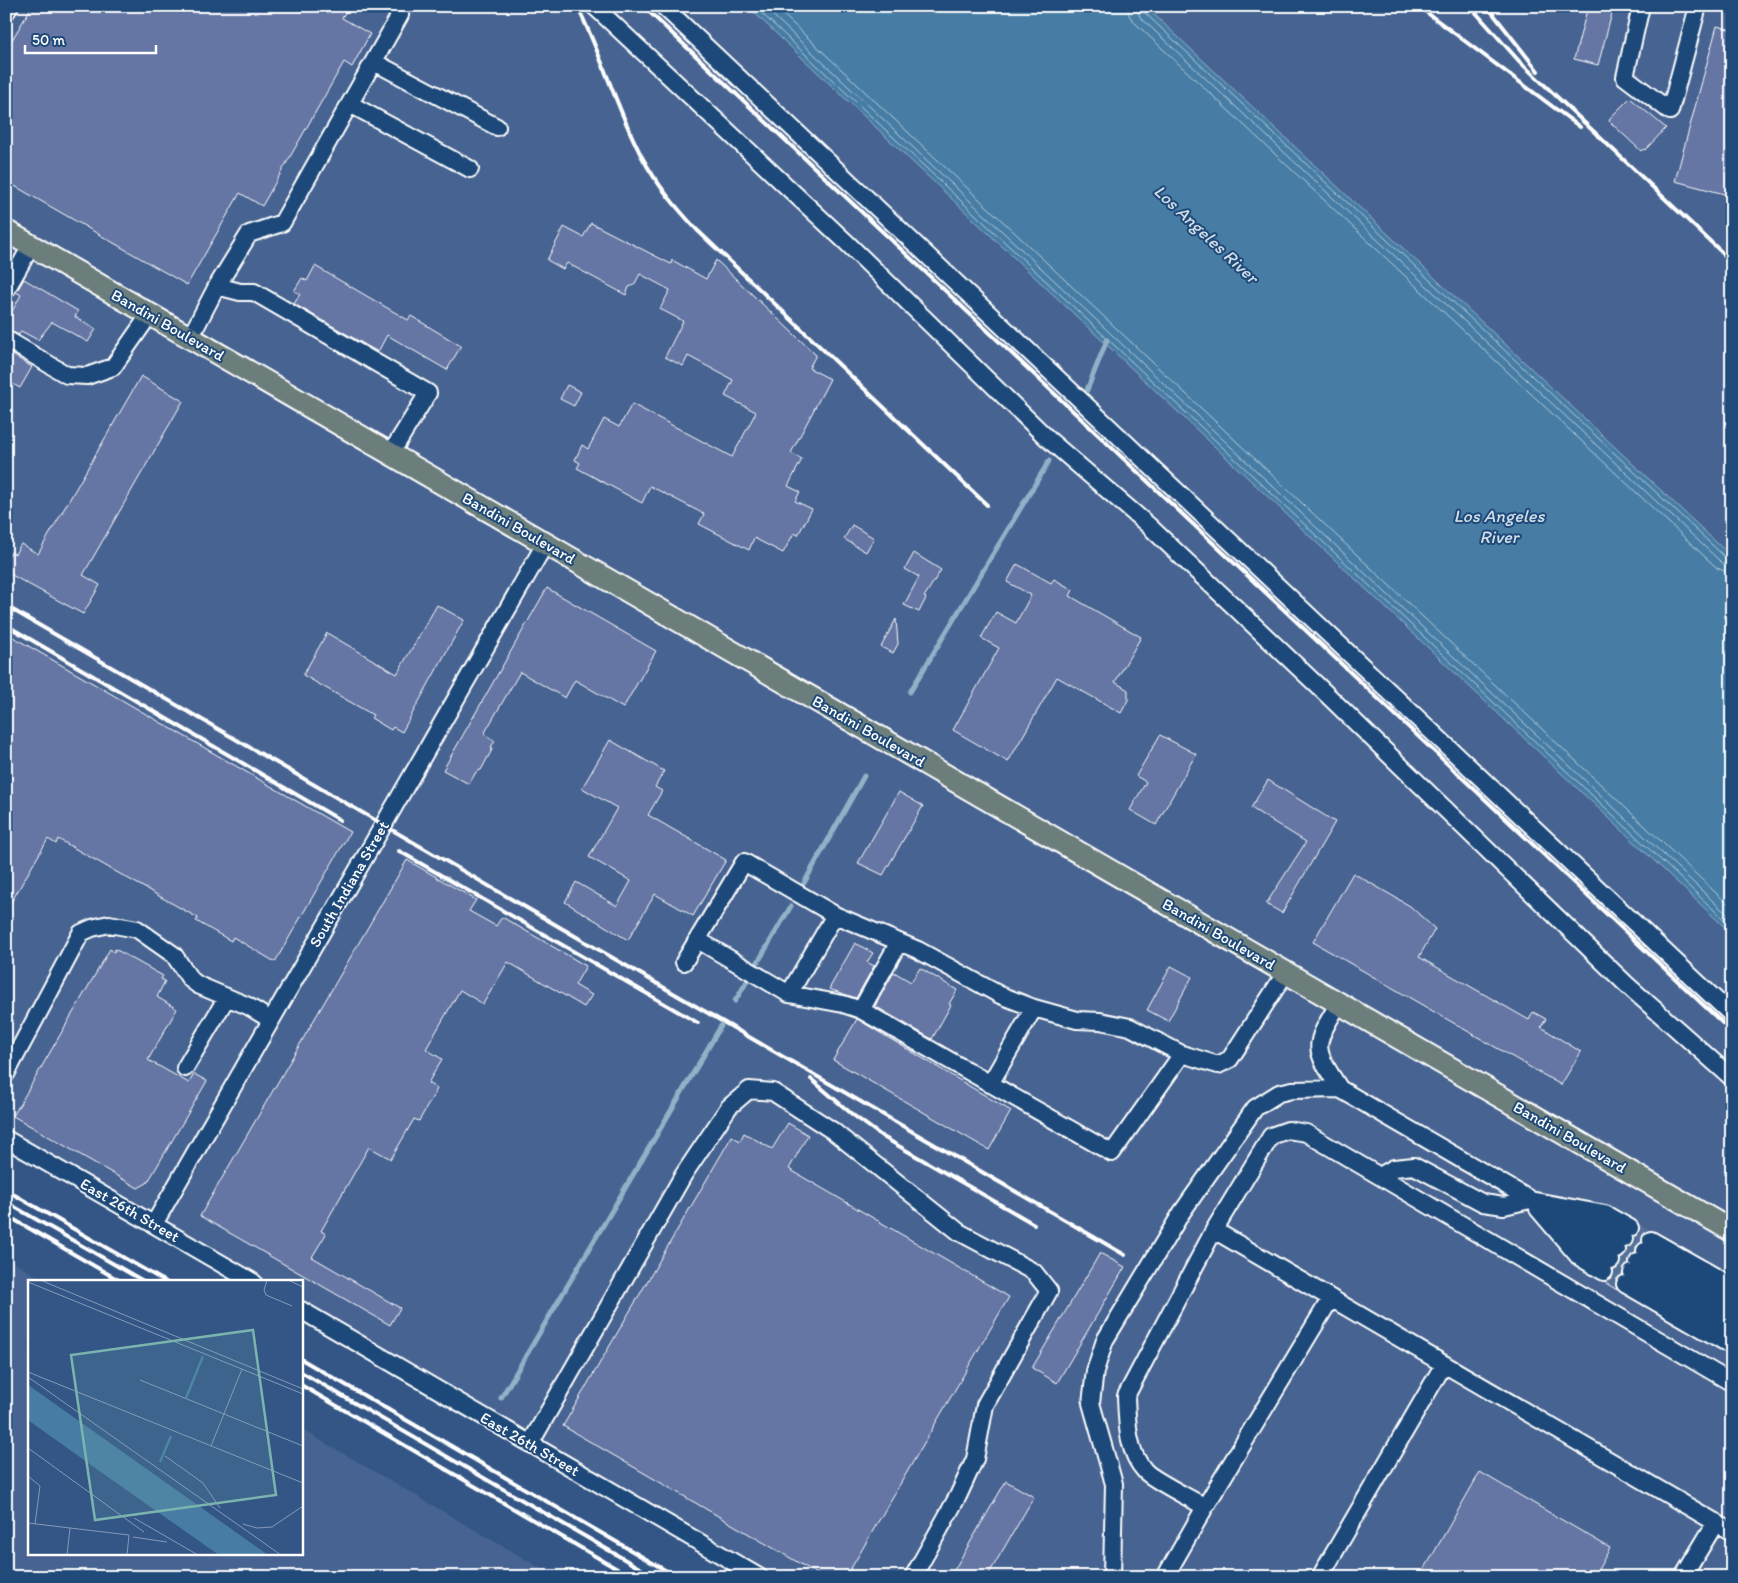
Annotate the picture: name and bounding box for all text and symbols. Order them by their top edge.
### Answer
scale bar [25,22,156,54]
text: 50 m [32,31,65,49]
water label: Los Angeles River [1149,180,1264,289]
street label: Bandini Boulevard [108,285,228,365]
street label: Bandini Boulevard [459,488,579,568]
water label: Los Angeles River [1453,505,1546,548]
street label: Bandini Boulevard [809,691,929,771]
street label: South Indiana Street [305,818,393,950]
street label: Bandini Boulevard [1159,894,1279,974]
street label: Bandini Boulevard [1510,1097,1630,1177]
street label: East 26th Street [77,1174,183,1246]
inset map [28,1280,302,1556]
street label: East 26th Street [477,1408,583,1480]

